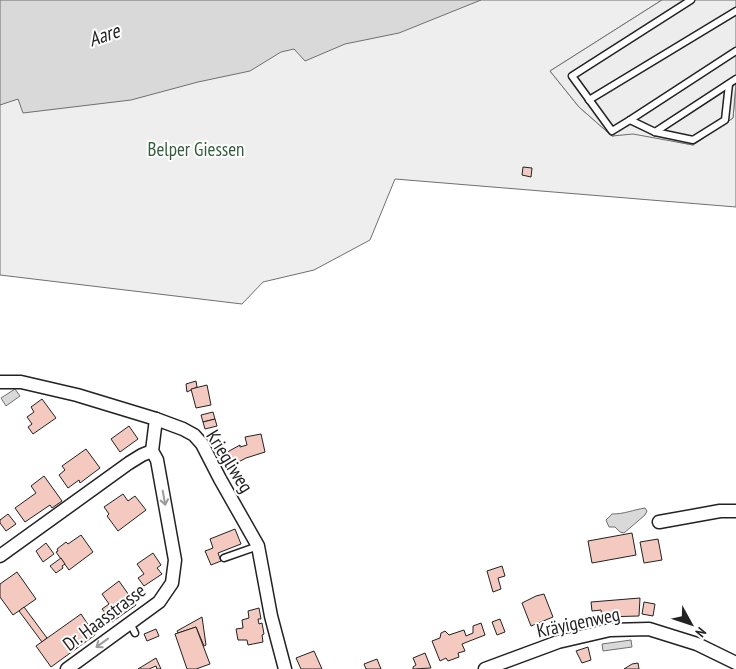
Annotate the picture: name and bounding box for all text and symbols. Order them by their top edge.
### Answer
water label: Aare [85,17,125,52]
park label: Belper Giessen [148,137,244,161]
street label: Kriegliweg [201,425,259,497]
one-way arrow [159,490,169,506]
street label: Dr. Haasstrasse [58,578,150,656]
north arrow [666,599,716,649]
street label: Kräyigenweg [534,601,622,643]
text: N [692,624,710,641]
one-way arrow [96,638,109,649]

